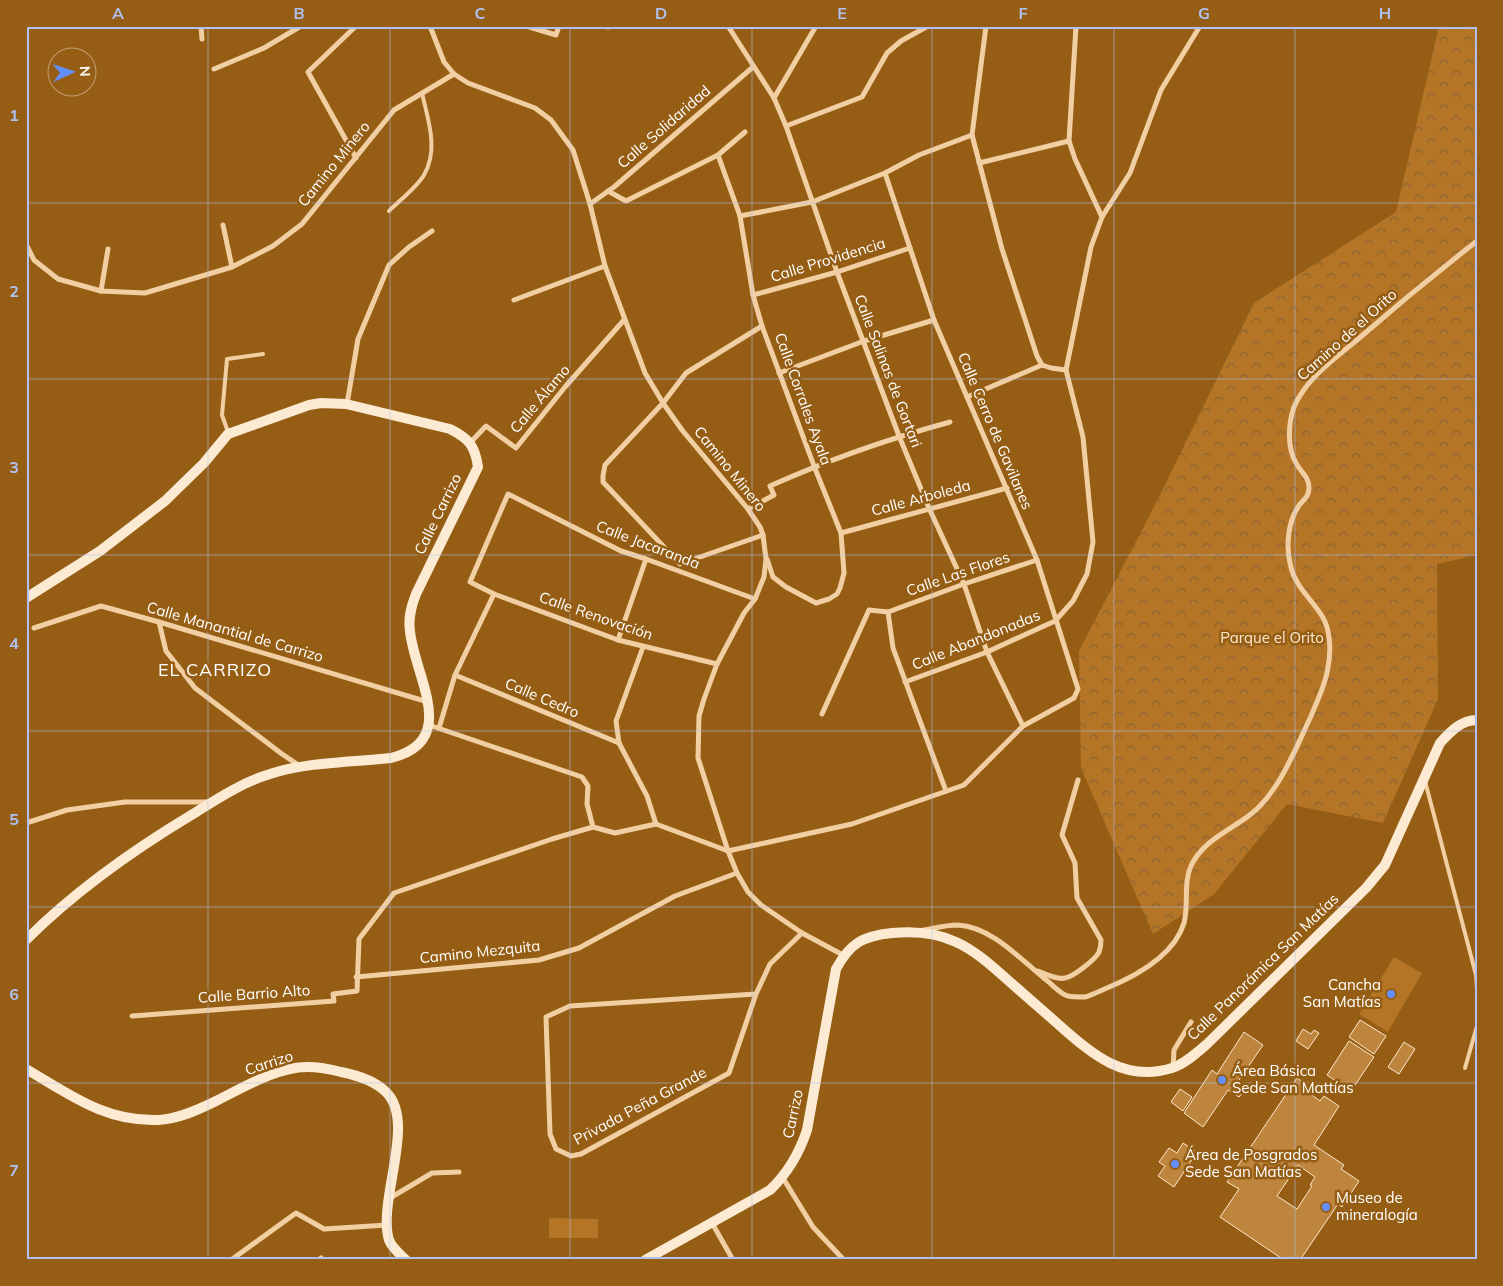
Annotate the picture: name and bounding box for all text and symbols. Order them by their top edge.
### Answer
text: A [112,3,124,23]
text: B [293,3,305,23]
text: C [475,3,486,23]
text: D [655,3,667,23]
text: E [837,3,847,23]
text: F [1018,3,1028,23]
text: G [1198,3,1210,23]
text: H [1379,3,1391,23]
north arrow [48,48,98,98]
text: N [76,66,94,77]
street label: Calle Solidaridad [613,81,714,172]
text: 1 [9,105,19,125]
street label: Camino Minero [293,117,374,210]
street label: Calle Providencia [768,233,888,286]
text: 2 [9,281,19,301]
street label: Camino de el Orito [1293,285,1401,385]
street label: Calle Salinas de Gortari [850,292,926,450]
street label: Calle Corrales Ayala [771,330,836,468]
street label: Calle Cerro de Gavilanes [954,349,1037,512]
street label: Calle Álamo [505,361,574,437]
street label: Camino Minero [690,422,771,515]
text: 3 [9,457,19,477]
street label: Calle Carrizo [410,470,465,557]
street label: Calle Arboleda [869,475,973,520]
street label: Calle Jacaranda [594,516,703,573]
street label: Calle Las Flores [904,547,1012,600]
street label: Calle Renovación [537,587,656,644]
street label: Calle Manantial de Carrizo [145,597,326,666]
street label: Calle Abandonadas [909,605,1043,674]
park label: Parque el Orito [1220,628,1324,647]
text: 4 [9,633,19,653]
district label: EL CARRIZO [158,658,272,681]
street label: Calle Cedro [502,673,582,722]
text: 5 [9,809,19,829]
street label: Calle Panorámica San Matías [1183,889,1342,1044]
street label: Camino Mezquita [419,936,541,967]
place label: Cancha San Matías [1303,975,1381,1011]
street label: Calle Barrio Alto [197,980,311,1007]
text: 6 [9,984,19,1004]
marker: Cancha San Matías [1385,988,1397,1000]
street label: Carrizo [242,1046,295,1079]
place label: Área Básica Sede San Mattías [1232,1061,1354,1097]
street label: Privada Peña Grande [570,1062,710,1149]
marker: Área Básica Sede San Mattías [1216,1074,1228,1086]
street label: Carrizo [778,1088,807,1140]
place label: Área de Posgrados Sede San Matías [1185,1145,1317,1181]
marker: Área de Posgrados Sede San Matías [1169,1158,1181,1170]
text: 7 [9,1160,19,1180]
place label: Museo de mineralogía [1336,1188,1418,1224]
marker: Museo de mineralogía [1320,1201,1332,1213]

